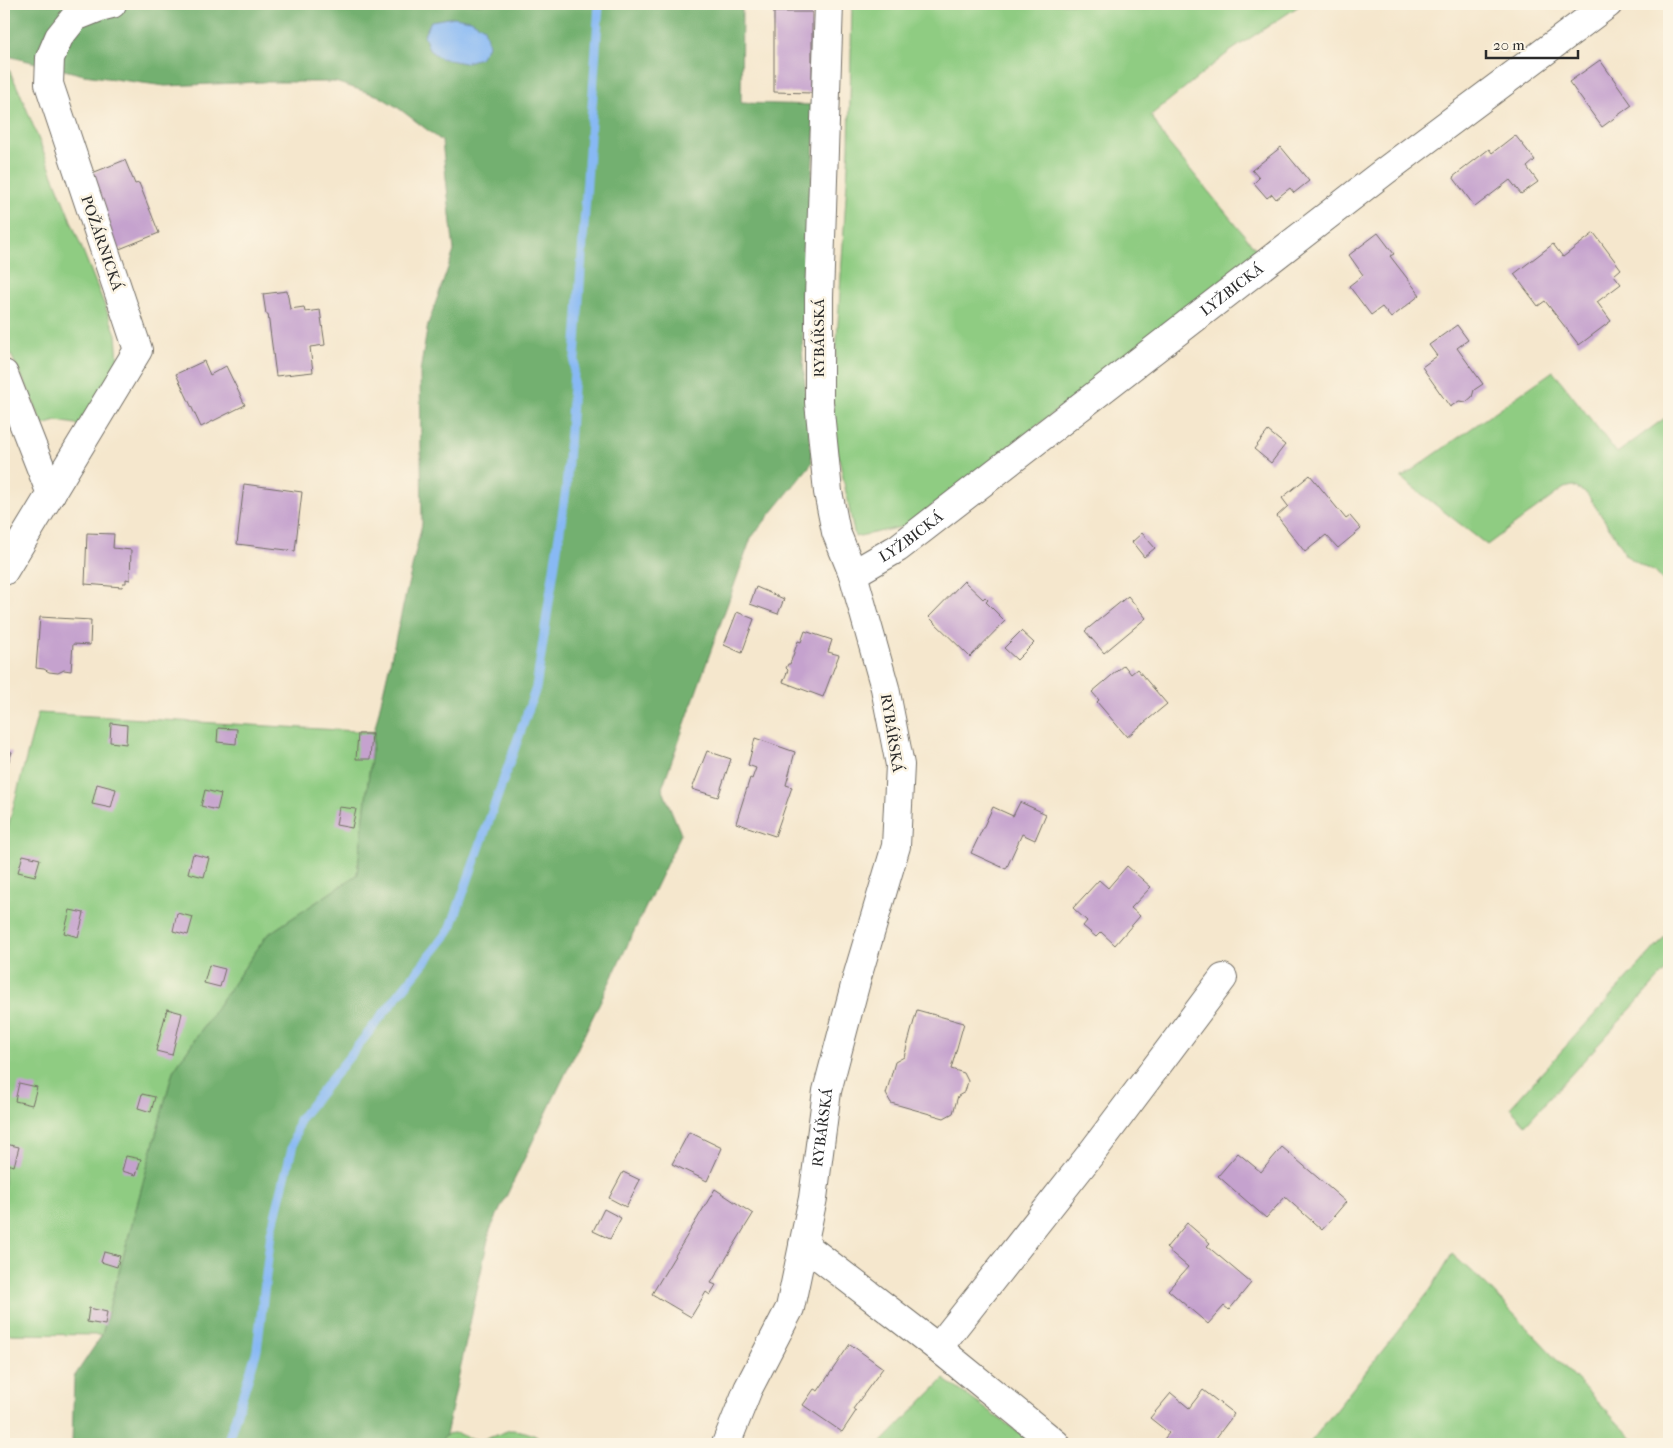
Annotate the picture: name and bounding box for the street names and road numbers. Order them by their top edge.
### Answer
street label: POŽÁRNICKÁ [77,193,127,293]
street label: LYŽBICKÁ [1197,259,1267,320]
street label: RYBÁŘSKÁ [810,298,828,378]
street label: LYŽBICKÁ [876,507,947,566]
street label: RYBÁŘSKÁ [877,692,907,774]
street label: RYBÁŘSKÁ [808,1087,836,1168]

